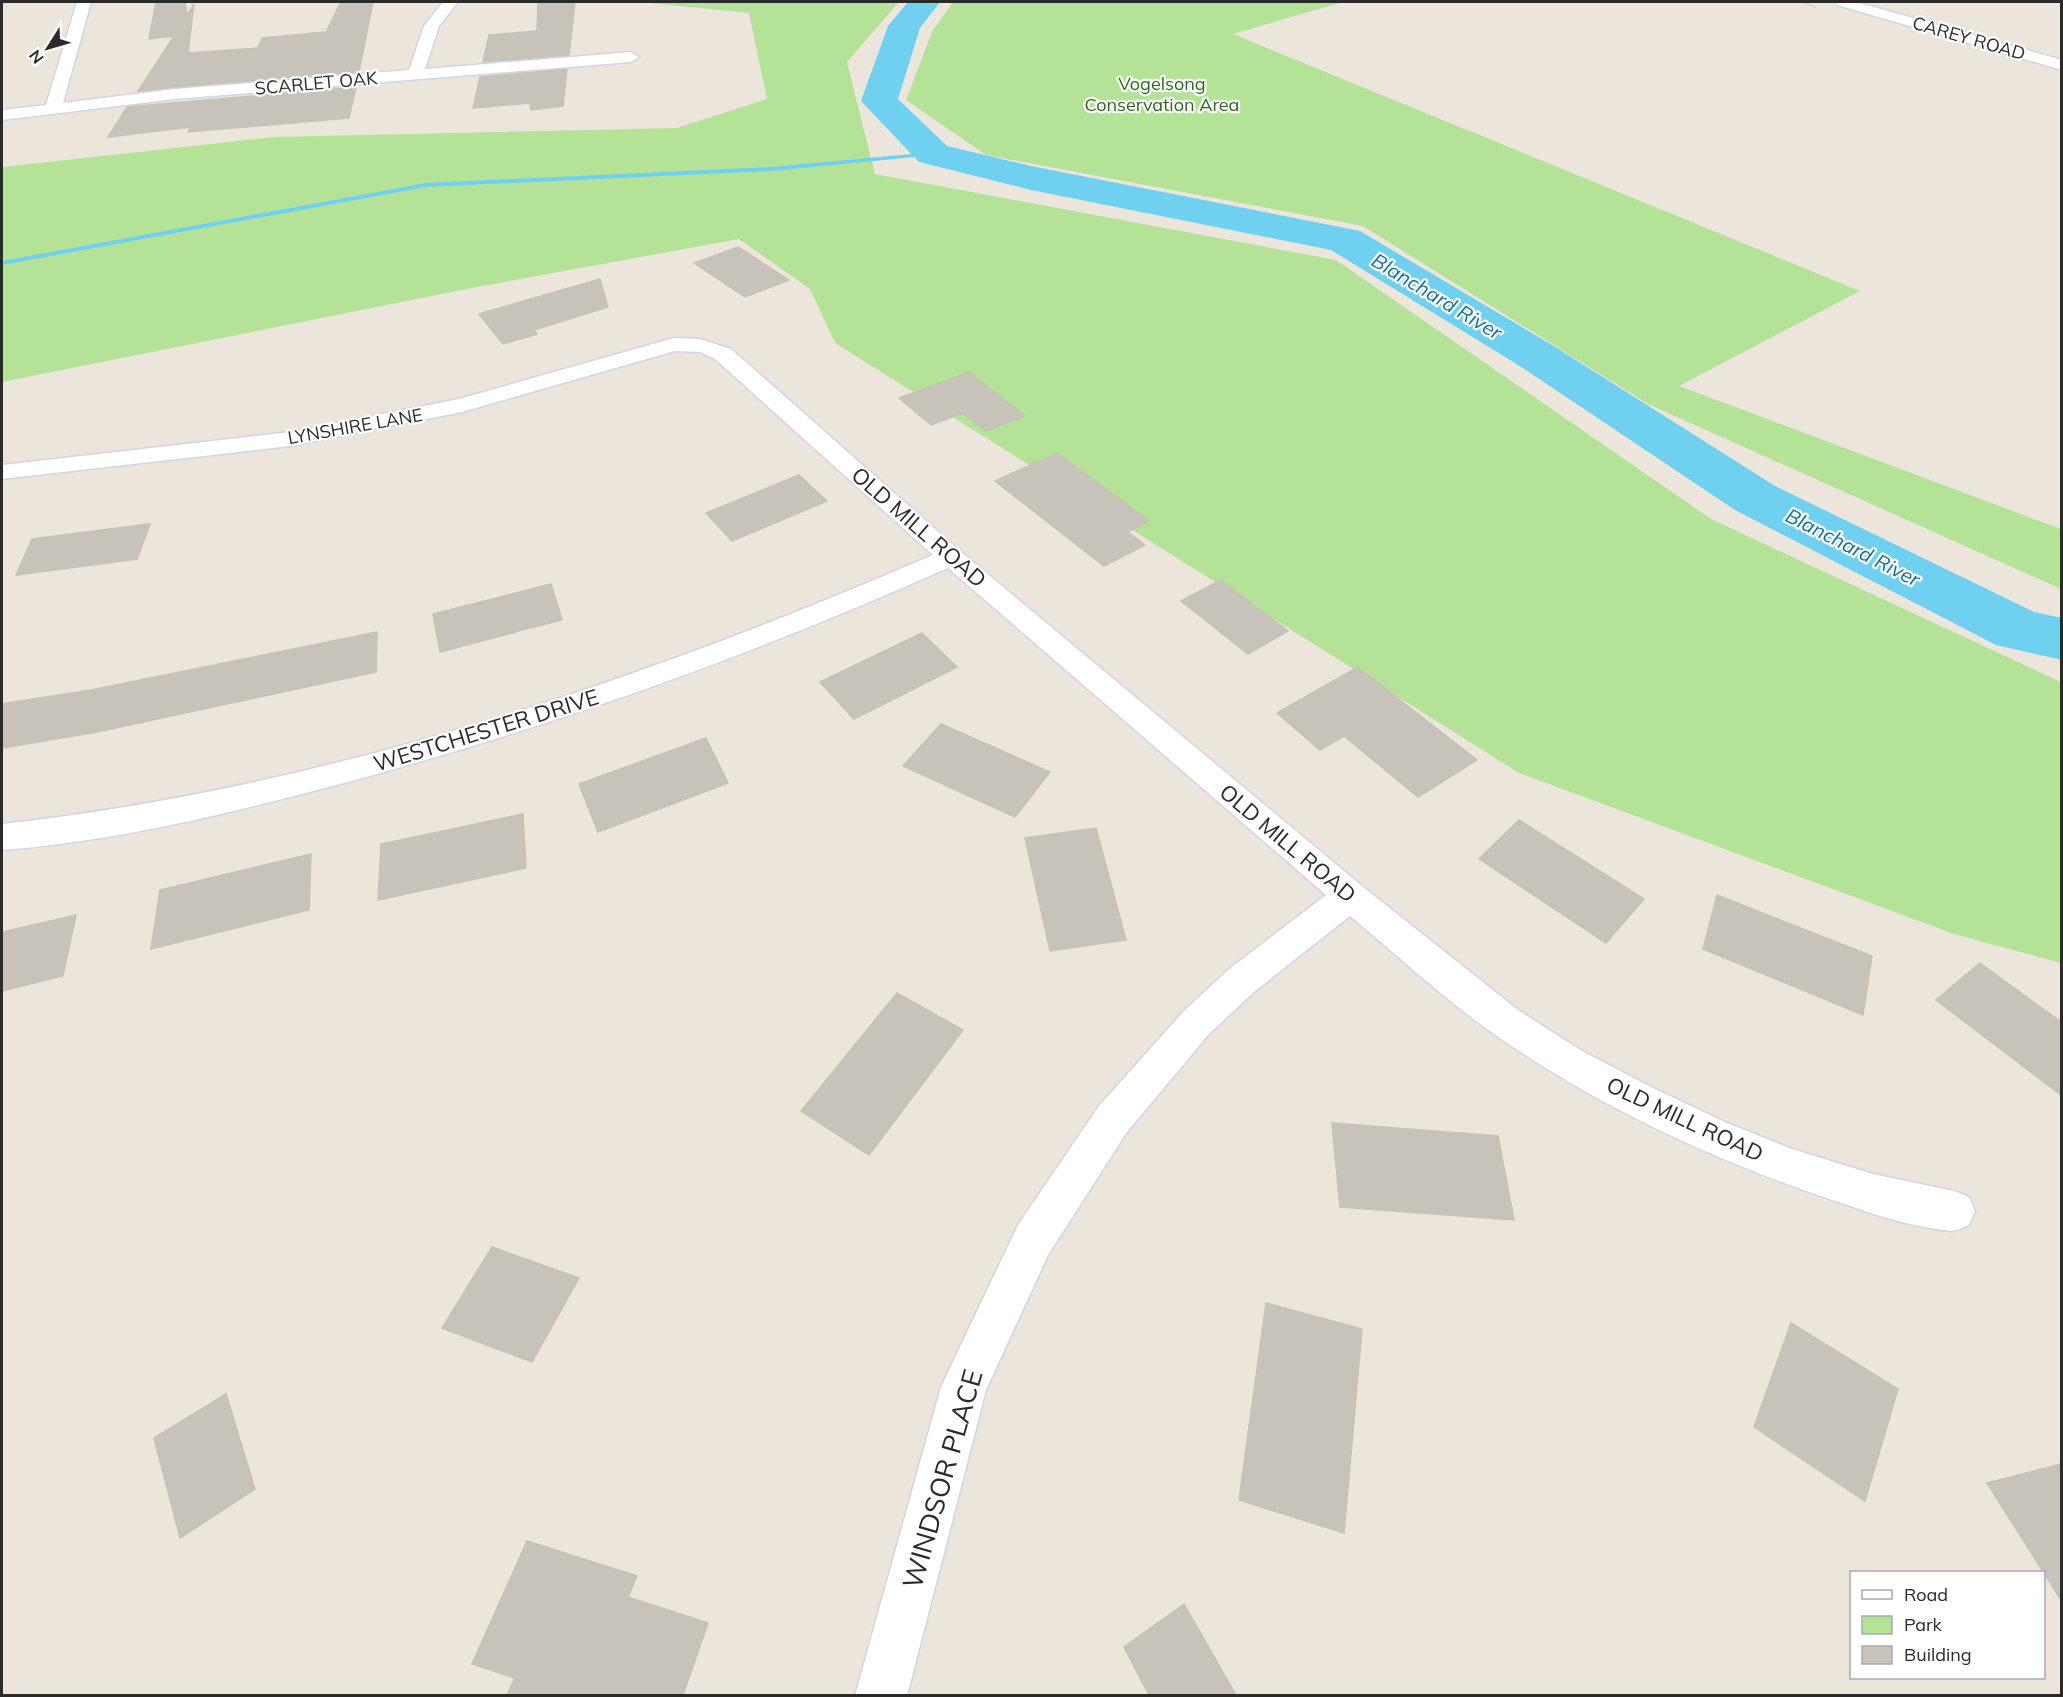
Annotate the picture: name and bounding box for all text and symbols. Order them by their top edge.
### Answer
street label: CAREY ROAD [1910,11,2028,65]
north arrow [18,18,78,78]
text: N [24,46,48,68]
street label: SCARLET OAK [254,66,379,100]
park label: Vogelsong Conservation Area [1085,72,1239,116]
water label: Blanchard River [1367,247,1507,345]
street label: LYNSHIRE LANE [286,403,424,449]
street label: OLD MILL ROAD [846,461,992,593]
water label: Blanchard River [1782,502,1925,592]
street label: WESTCHESTER DRIVE [370,682,602,778]
street label: OLD MILL ROAD [1214,778,1362,908]
street label: OLD MILL ROAD [1602,1070,1768,1168]
street label: WINDSOR PLACE [894,1366,990,1592]
legend [1850,1571,2045,1679]
text: Road [1904,1583,1948,1606]
text: Park [1904,1613,1943,1636]
text: Building [1904,1643,1972,1666]

